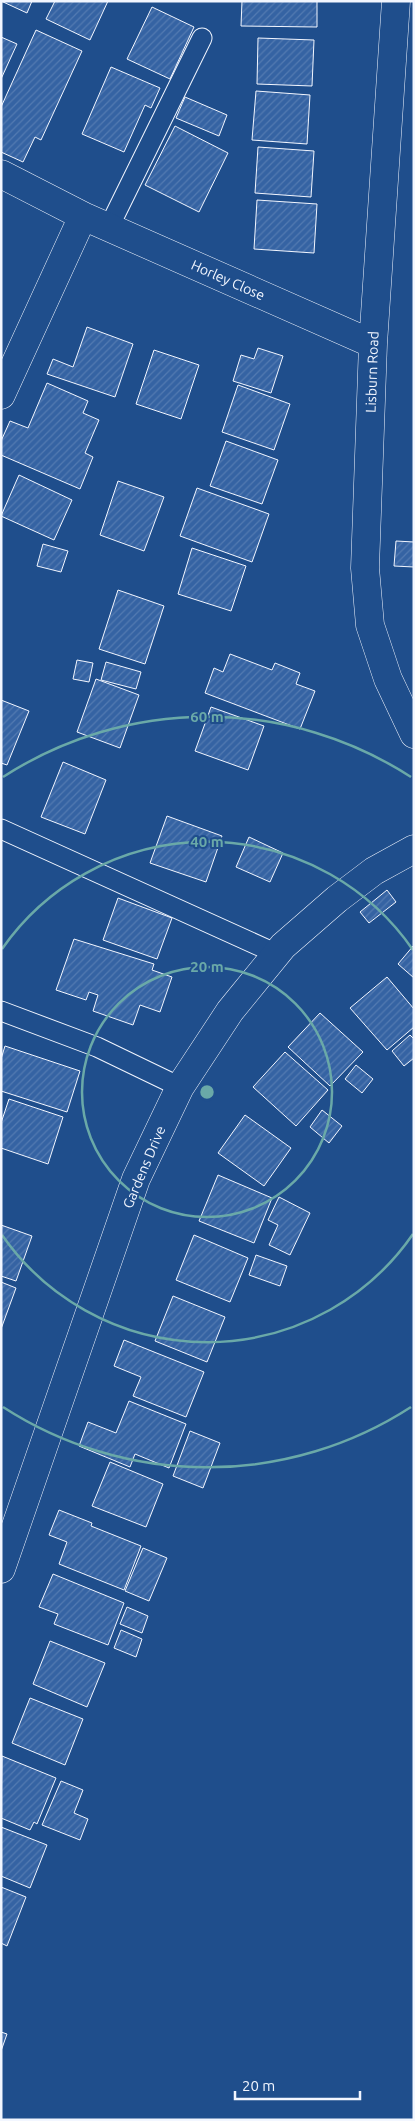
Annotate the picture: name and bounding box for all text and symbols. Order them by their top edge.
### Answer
street label: Horley Close [189,257,267,303]
street label: Lisburn Road [363,331,381,413]
text: 60 m [190,708,224,725]
text: 40 m [190,833,224,850]
text: 20 m [190,958,224,975]
centre of rings [198,1083,216,1101]
street label: Gardens Drive [119,1123,169,1211]
scale bar [235,2068,360,2100]
text: 20 m [242,2077,275,2094]

